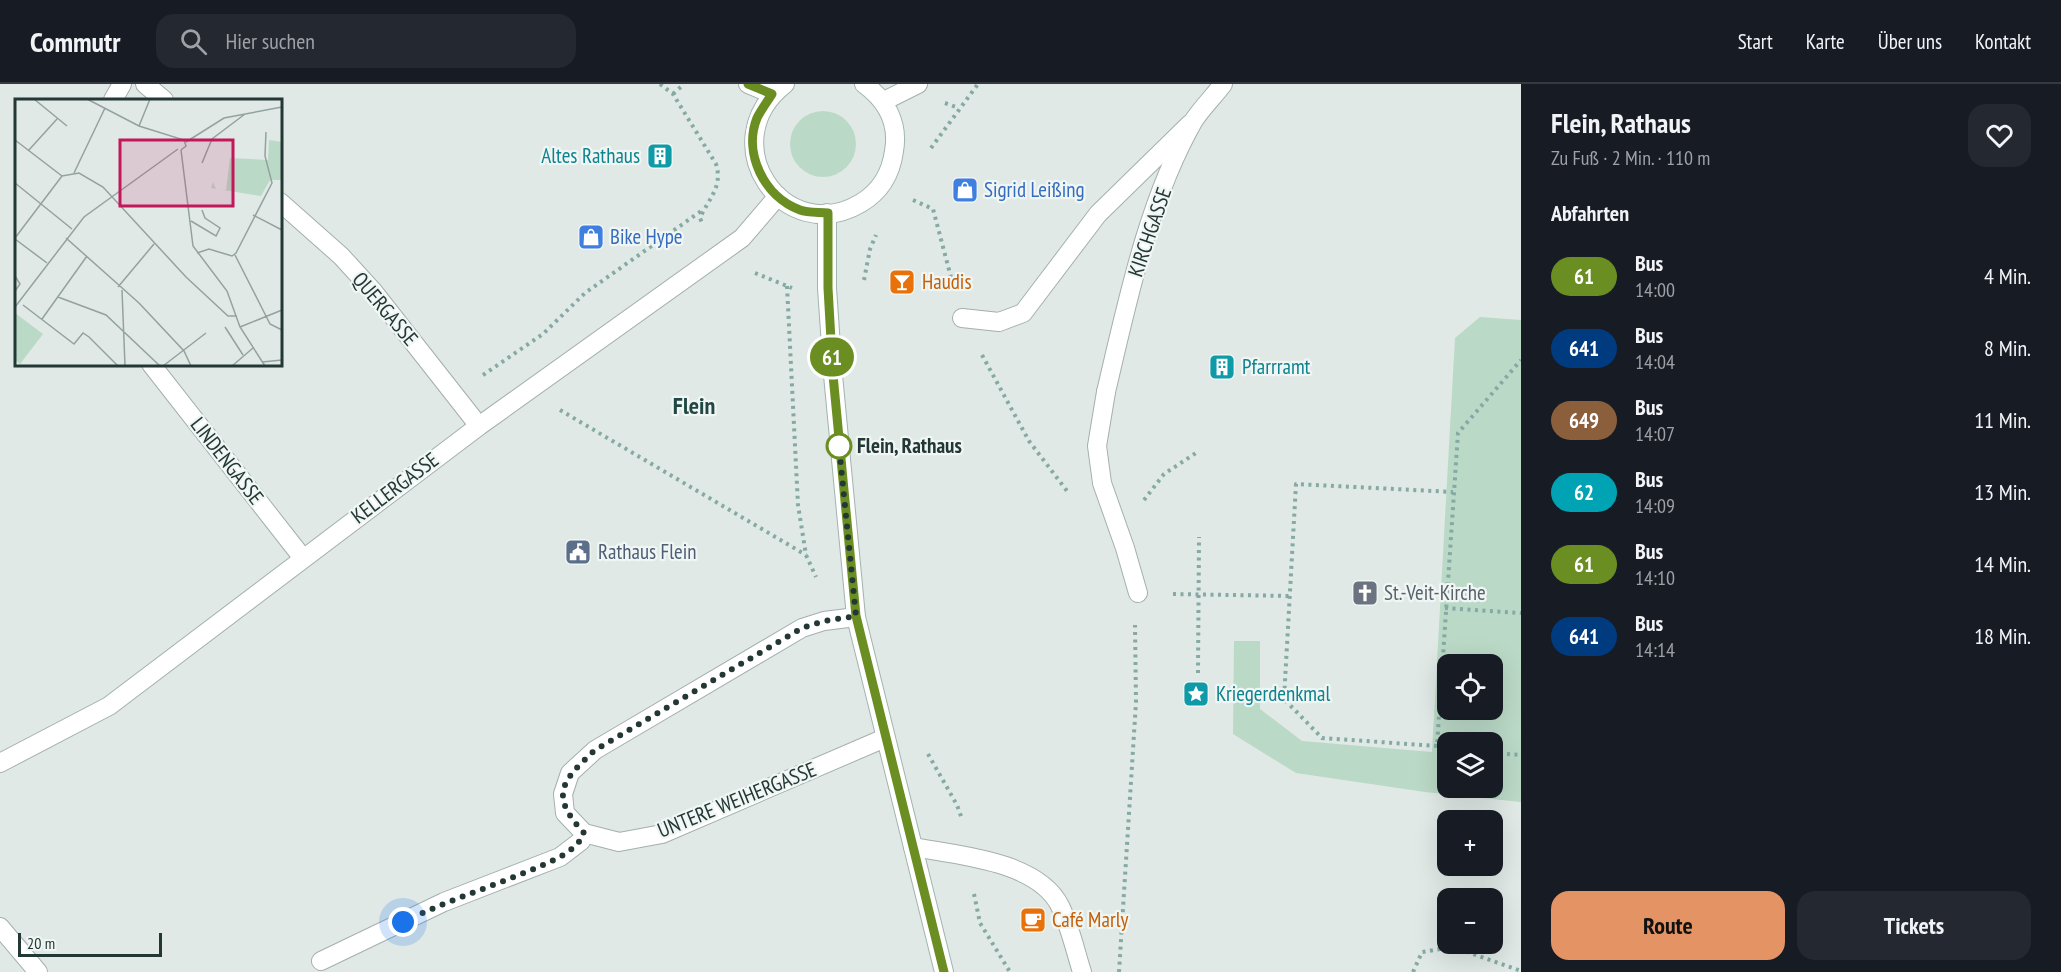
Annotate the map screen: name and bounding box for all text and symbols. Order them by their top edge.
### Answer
search box [156,14,576,68]
text: Commutr [30,23,120,60]
icon: search [177,25,210,58]
text: Hier suchen [225,27,315,55]
text: Start [1738,28,1773,55]
text: Karte [1806,28,1845,55]
text: Über uns [1878,28,1942,55]
text: Kontakt [1975,28,2031,55]
inset map [15,99,282,366]
text: Flein, Rathaus [1551,104,1691,141]
button: heart [1968,104,2031,167]
building icon: Altes Rathaus [645,141,675,171]
place label: Altes Rathaus [541,142,640,169]
text: Zu Fuß · 2 Min. · 110 m [1551,145,1710,171]
shop icon: Sigrid Leißing [950,175,980,205]
place label: Sigrid Leißing [984,176,1085,203]
street label: KIRCHGASSE [1122,184,1177,280]
text: Abfahrten [1551,199,1629,227]
shop icon: Bike Hype [576,222,606,252]
place label: Bike Hype [610,223,682,250]
text: Bus [1635,249,1663,277]
text: 4 Min. [1984,262,2031,290]
text: 61 [1574,263,1594,290]
street label: QUERGASSE [347,266,424,351]
bar icon: Haudis [887,267,917,297]
place label: Haudis [922,268,972,295]
text: 14:00 [1635,277,1675,303]
text: Bus [1635,321,1663,349]
text: 8 Min. [1984,334,2031,362]
text: 641 [1569,335,1599,362]
line badge: 61 [805,338,859,376]
text: 61 [822,344,842,371]
text: 14:04 [1635,349,1675,375]
building icon: Pfarrramt [1207,352,1237,382]
place label: Pfarrramt [1242,353,1311,380]
district label: Flein [673,390,715,421]
text: Bus [1635,393,1663,421]
text: 11 Min. [1974,406,2031,434]
text: 649 [1569,407,1599,434]
street label: LINDENGASSE [185,412,270,510]
text: 14:07 [1635,421,1675,447]
place label: Flein, Rathaus [857,432,962,459]
marker: Flein, Rathaus [826,433,852,459]
street label: KELLERGASSE [346,446,444,529]
text: Bus [1635,465,1663,493]
text: 13 Min. [1974,478,2031,506]
text: 62 [1574,479,1594,506]
text: 14:09 [1635,493,1675,519]
public building icon: Rathaus Flein [563,537,593,567]
text: Bus [1635,537,1663,565]
place label: Rathaus Flein [598,538,697,565]
text: 14 Min. [1974,550,2031,578]
text: 61 [1574,551,1594,578]
text: 14:10 [1635,565,1675,591]
church icon: St.-Veit-Kirche [1350,578,1380,608]
place label: St.-Veit-Kirche [1384,579,1486,606]
text: Bus [1635,609,1663,637]
text: 18 Min. [1974,622,2031,650]
text: 641 [1569,623,1599,650]
text: 14:14 [1635,637,1675,663]
map controls [1437,654,1503,954]
button: locate [1437,654,1503,720]
place icon: Kriegerdenkmal [1181,679,1211,709]
place label: Kriegerdenkmal [1216,680,1330,707]
button: layers [1437,732,1503,798]
street label: UNTERE WEIHERGASSE [653,755,820,844]
button: + [1437,810,1503,876]
button: − [1437,888,1503,954]
button: Route [1551,891,1785,960]
button: Tickets [1797,891,2031,960]
cafe icon: Café Marly [1018,905,1048,935]
place label: Café Marly [1052,906,1129,933]
your location [388,907,418,937]
scale bar [18,930,162,958]
text: 20 m [27,933,55,953]

